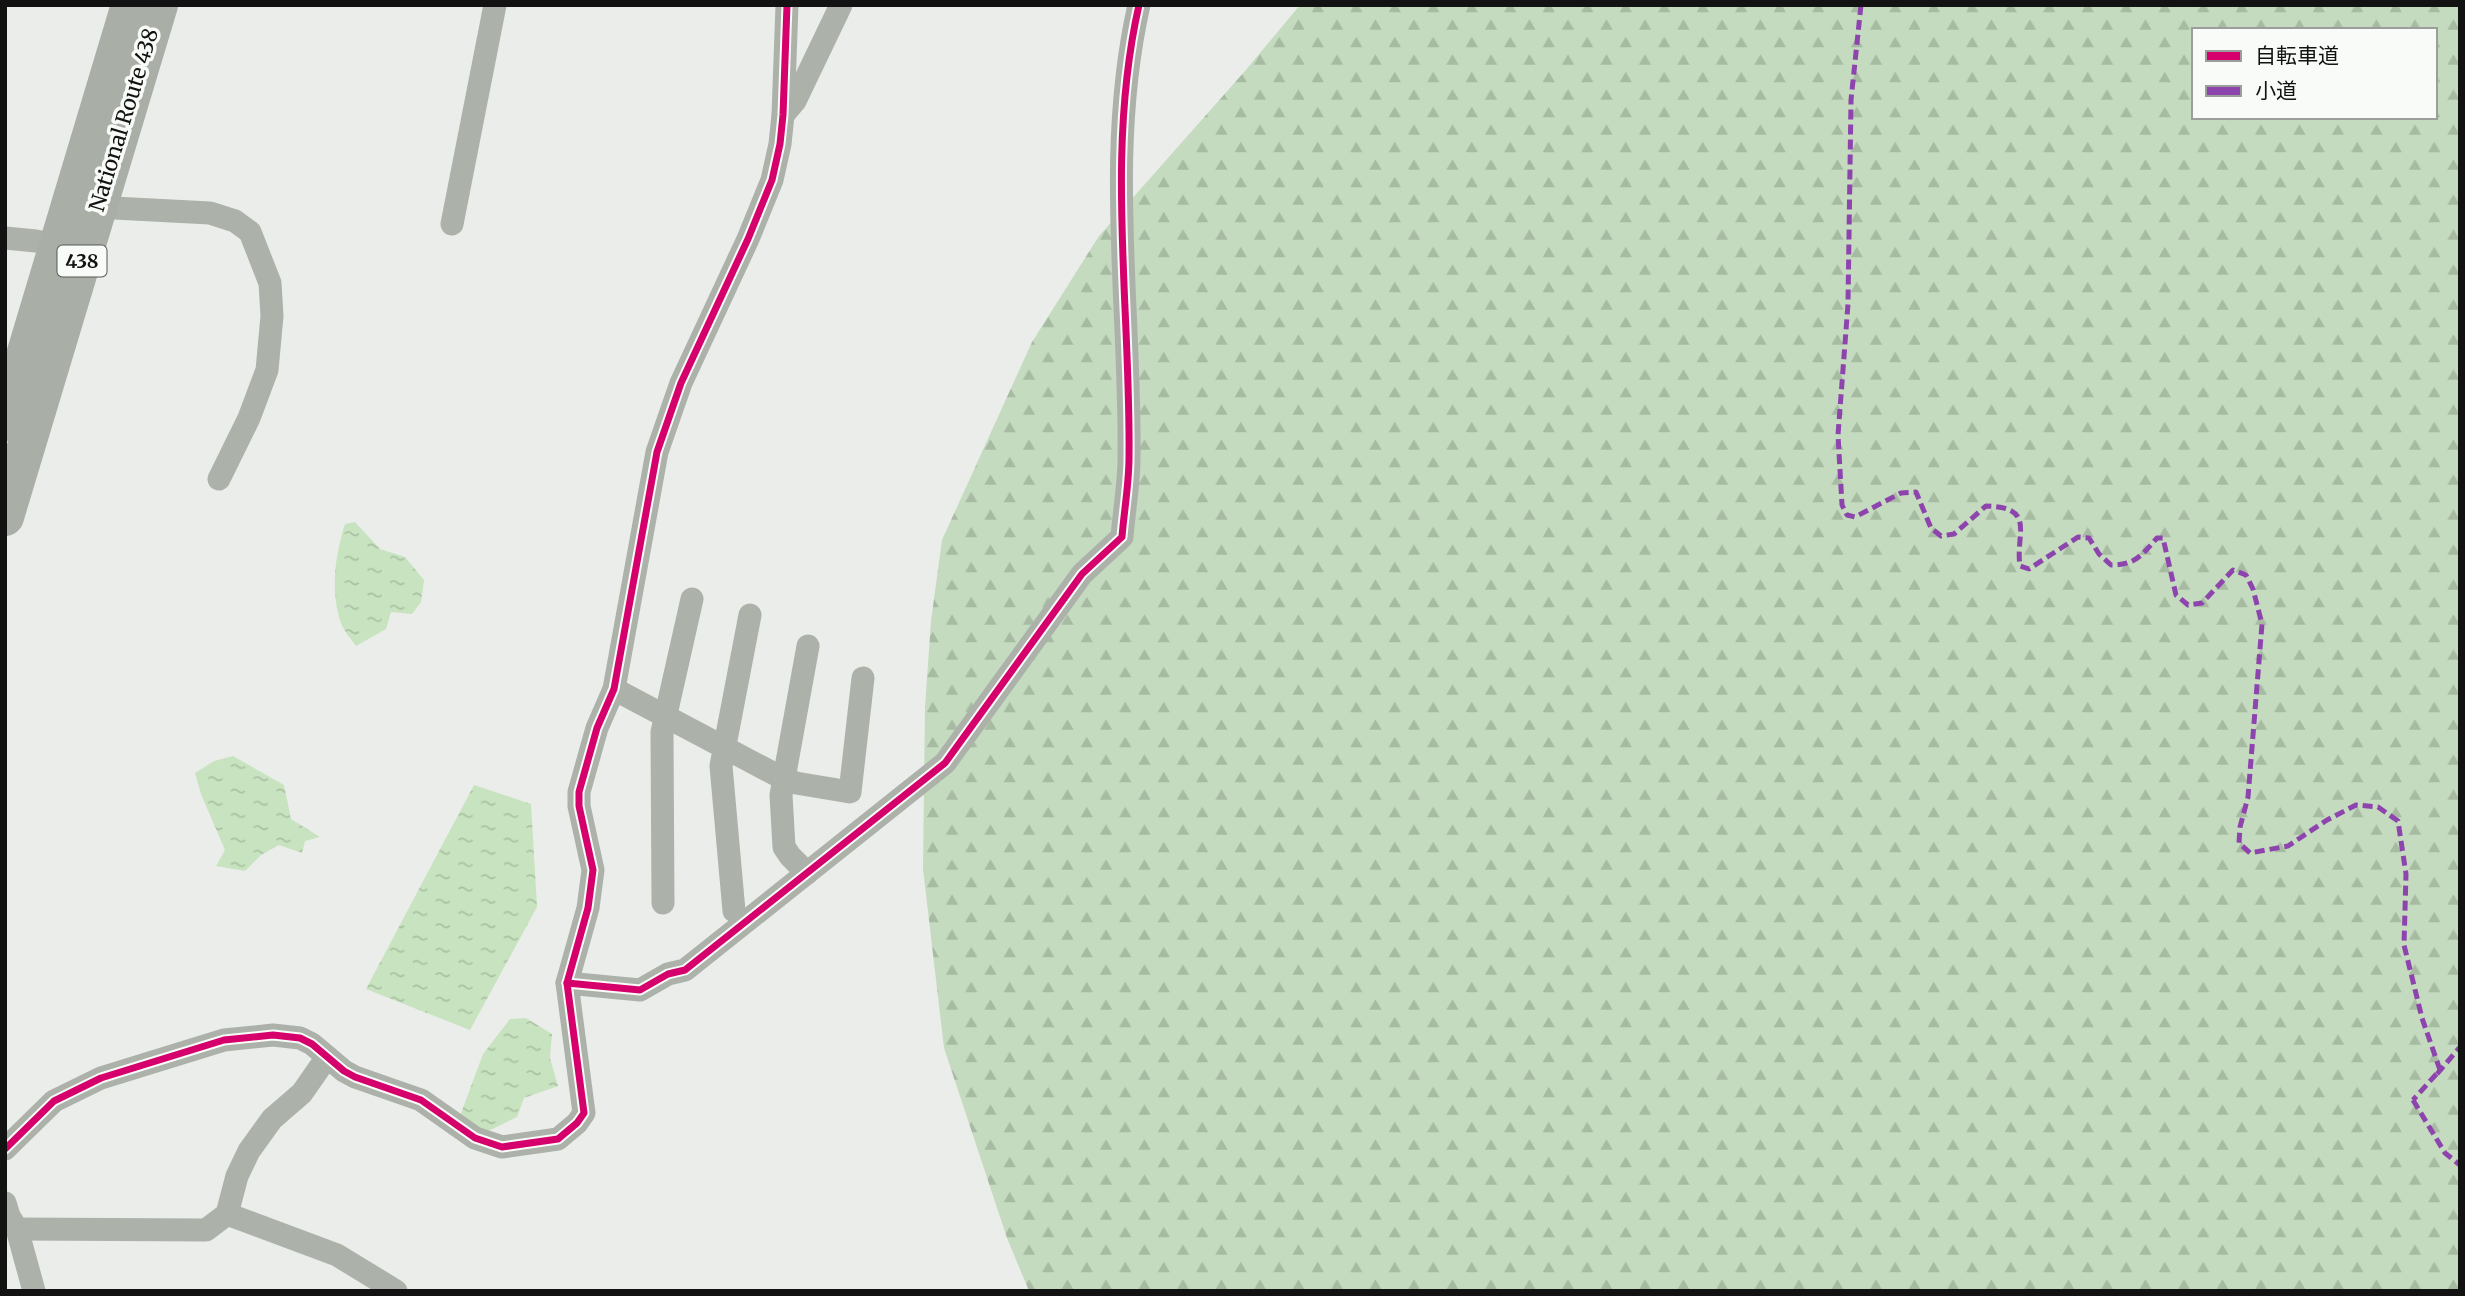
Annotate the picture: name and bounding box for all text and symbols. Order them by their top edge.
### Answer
street label: National Route 438 [83,25,164,215]
legend [2192,28,2437,119]
text: 自転車道 [2255,42,2339,69]
text: 小道 [2255,77,2297,104]
road number: 438 [57,246,106,276]

